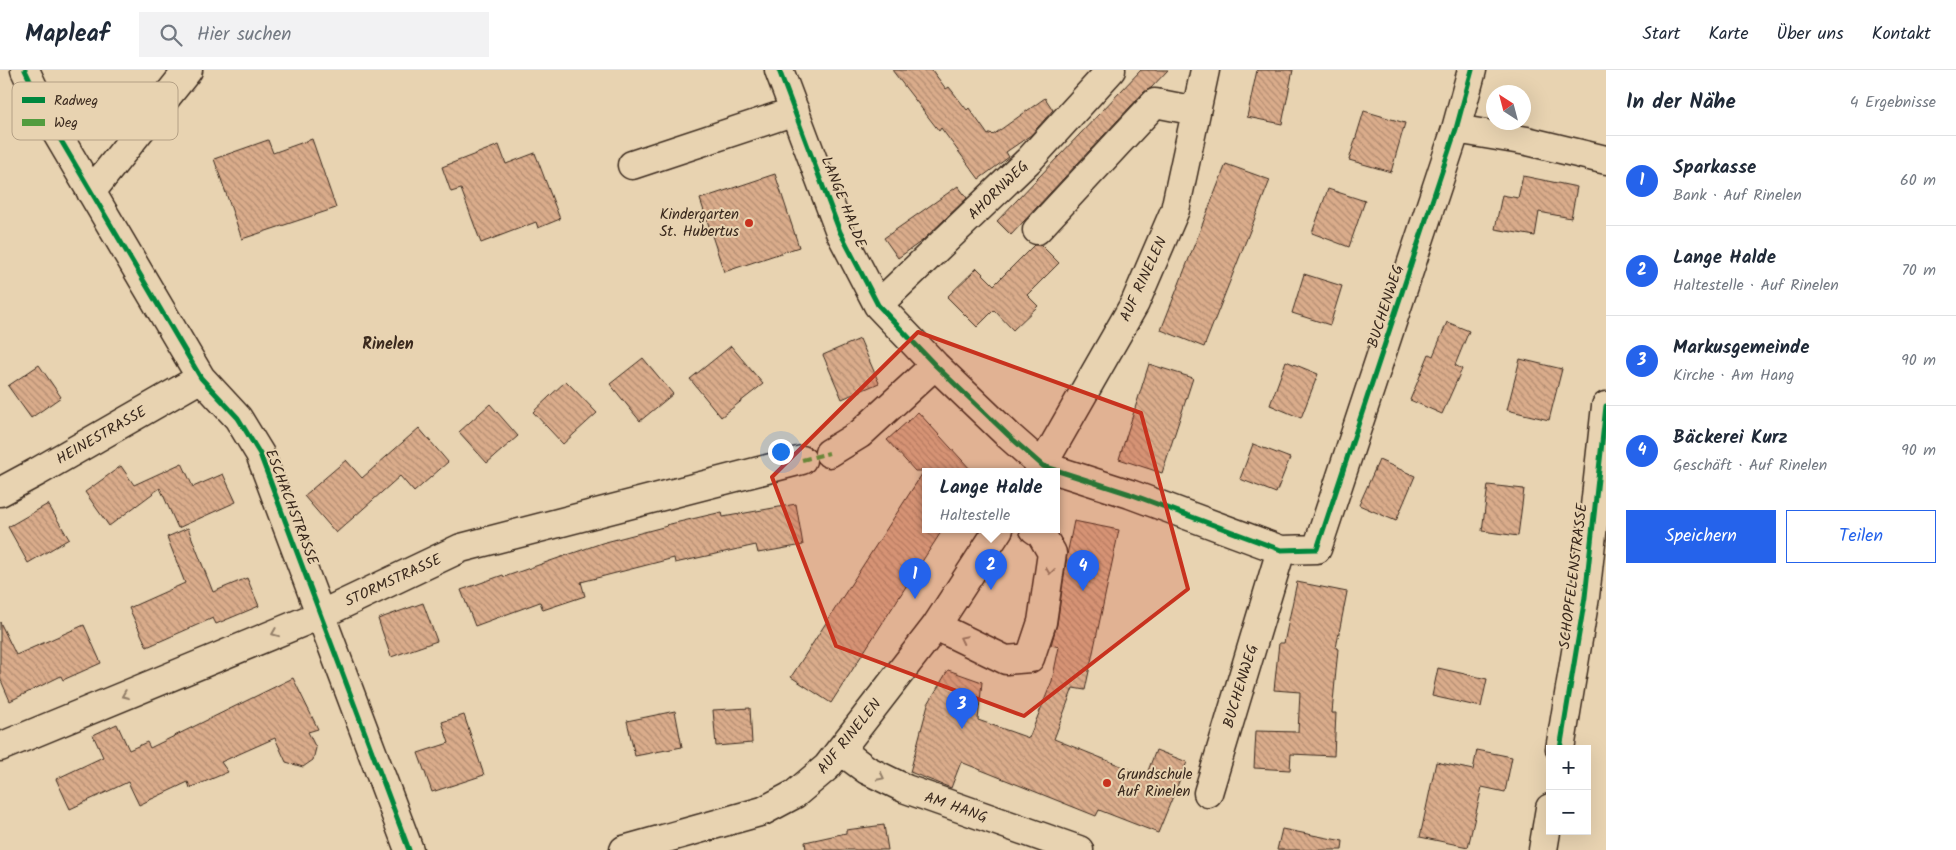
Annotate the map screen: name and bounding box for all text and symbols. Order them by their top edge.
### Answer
search box [139,12,489,57]
text: Mapleaf [25,15,109,54]
text: Hier suchen [197,20,291,50]
text: Start [1642,20,1680,49]
text: Karte [1708,20,1748,49]
text: Über uns [1776,20,1844,49]
text: Kontakt [1872,20,1931,49]
icon: search [157,21,185,49]
legend [12,82,178,140]
north arrow [1486,85,1531,130]
text: In der Nähe [1626,86,1736,119]
text: Radweg [54,90,98,112]
text: 4 Ergebnisse [1850,90,1936,115]
text: Weg [54,112,78,134]
street label: LANGE HALDE [814,153,873,253]
text: Sparkasse [1673,153,1756,183]
street label: AHORNWEG [963,155,1035,226]
text: 1 [1640,168,1644,193]
text: 60 m [1900,168,1936,193]
text: Bank · Auf Rinelen [1673,183,1802,208]
place label: Kindergarten St. Hubertus [659,203,740,244]
marker: Kindergarten St. Hubertus [743,217,755,229]
street label: AUF RINELEN [1114,233,1174,326]
text: Lange Halde [1673,243,1776,273]
text: 2 [1637,258,1647,283]
text: 70 m [1901,258,1936,283]
street label: BUCHENWEG [1361,262,1411,351]
text: Haltestelle · Auf Rinelen [1673,273,1839,298]
district label: Rinelen [362,332,414,357]
text: Markusgemeinde [1673,333,1810,363]
text: 3 [1638,348,1646,373]
text: 90 m [1901,348,1936,373]
text: Kirche · Am Hang [1673,363,1794,388]
street label: HEINESTRASSE [52,400,152,472]
text: Bäckerei Kurz [1673,423,1788,453]
text: 4 [1638,438,1646,463]
text: 90 m [1901,438,1936,463]
your location [768,439,794,465]
street label: ESCHACHSTRASSE [258,446,325,570]
text: Geschäft · Auf Rinelen [1673,453,1827,478]
popup [922,468,1060,533]
text: Lange Halde [940,473,1042,503]
street label: SCHOPFELENSTRASSE [1553,501,1595,650]
text: Haltestelle [940,503,1010,528]
button: Speichern [1626,510,1776,563]
button: Teilen [1786,510,1936,563]
street label: STORMSTRASSE [341,547,447,614]
pin: 2 [975,549,1007,590]
pin: 4 [1067,550,1099,591]
pin: 1 [899,558,931,599]
one-way arrow [1045,566,1055,575]
one-way arrow [271,627,280,638]
one-way arrow [959,635,968,645]
street label: BUCHENWEG [1217,642,1265,731]
pin: 3 [946,688,978,729]
one-way arrow [121,689,130,700]
street label: AUF RINELEN [812,694,888,780]
map controls [1546,745,1591,835]
button: + [1546,745,1591,790]
place label: Grundschule Auf Rinelen [1117,763,1193,804]
one-way arrow [876,770,885,781]
marker: Grundschule Auf Rinelen [1101,777,1113,789]
street label: AM HANG [921,786,991,830]
button: − [1546,790,1591,835]

